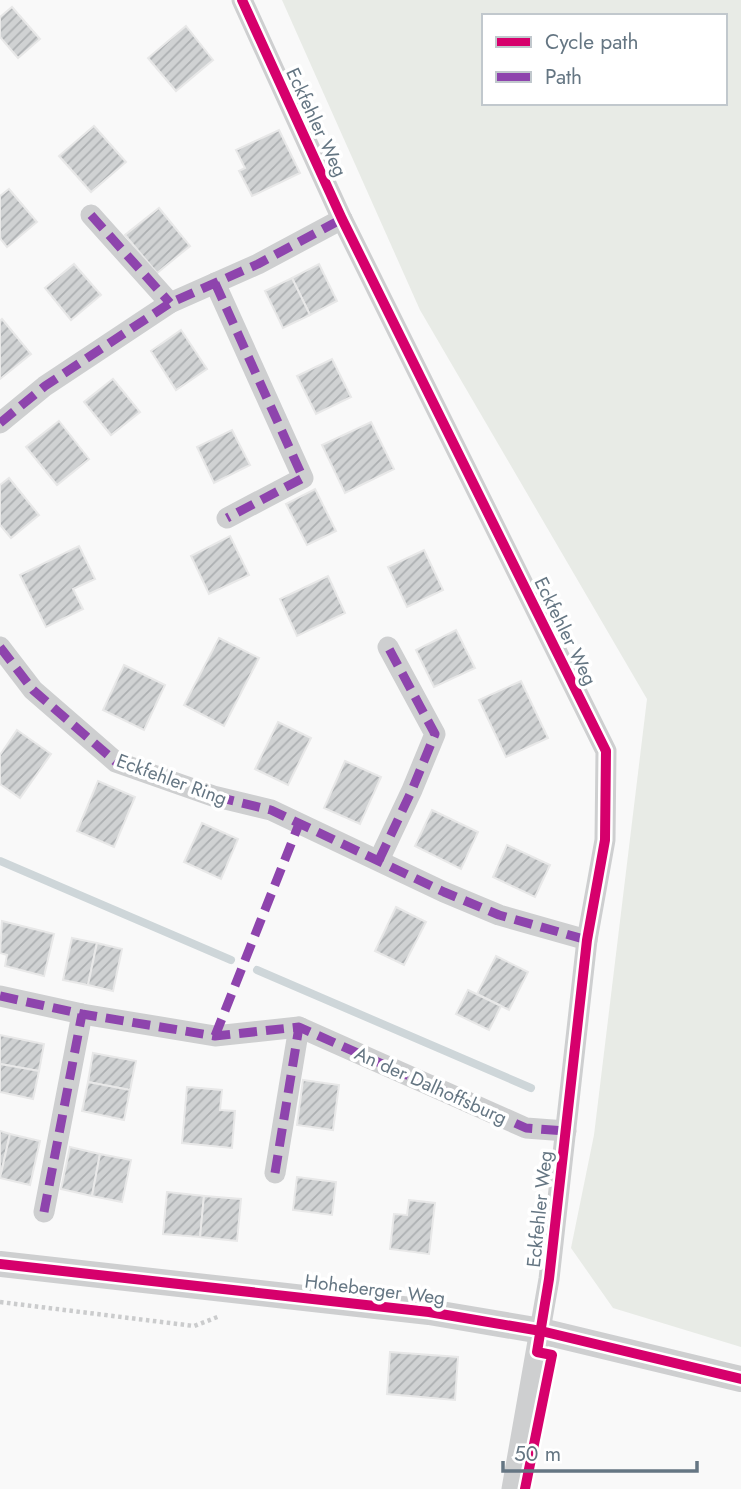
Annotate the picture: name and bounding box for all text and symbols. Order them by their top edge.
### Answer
legend [482,14,727,105]
text: Cycle path [545,27,638,57]
text: Path [545,62,582,92]
street label: Eckfehler Weg [280,63,354,181]
street label: Eckfehler Weg [528,573,603,690]
street label: Eckfehler Ring [113,747,231,812]
street label: An der Dalhoffsburg [350,1040,511,1131]
street label: Eckfehler Weg [520,1149,559,1269]
street label: Hoheberger Weg [303,1267,447,1312]
scale bar [503,1430,697,1474]
text: 50 m [514,1439,561,1469]

